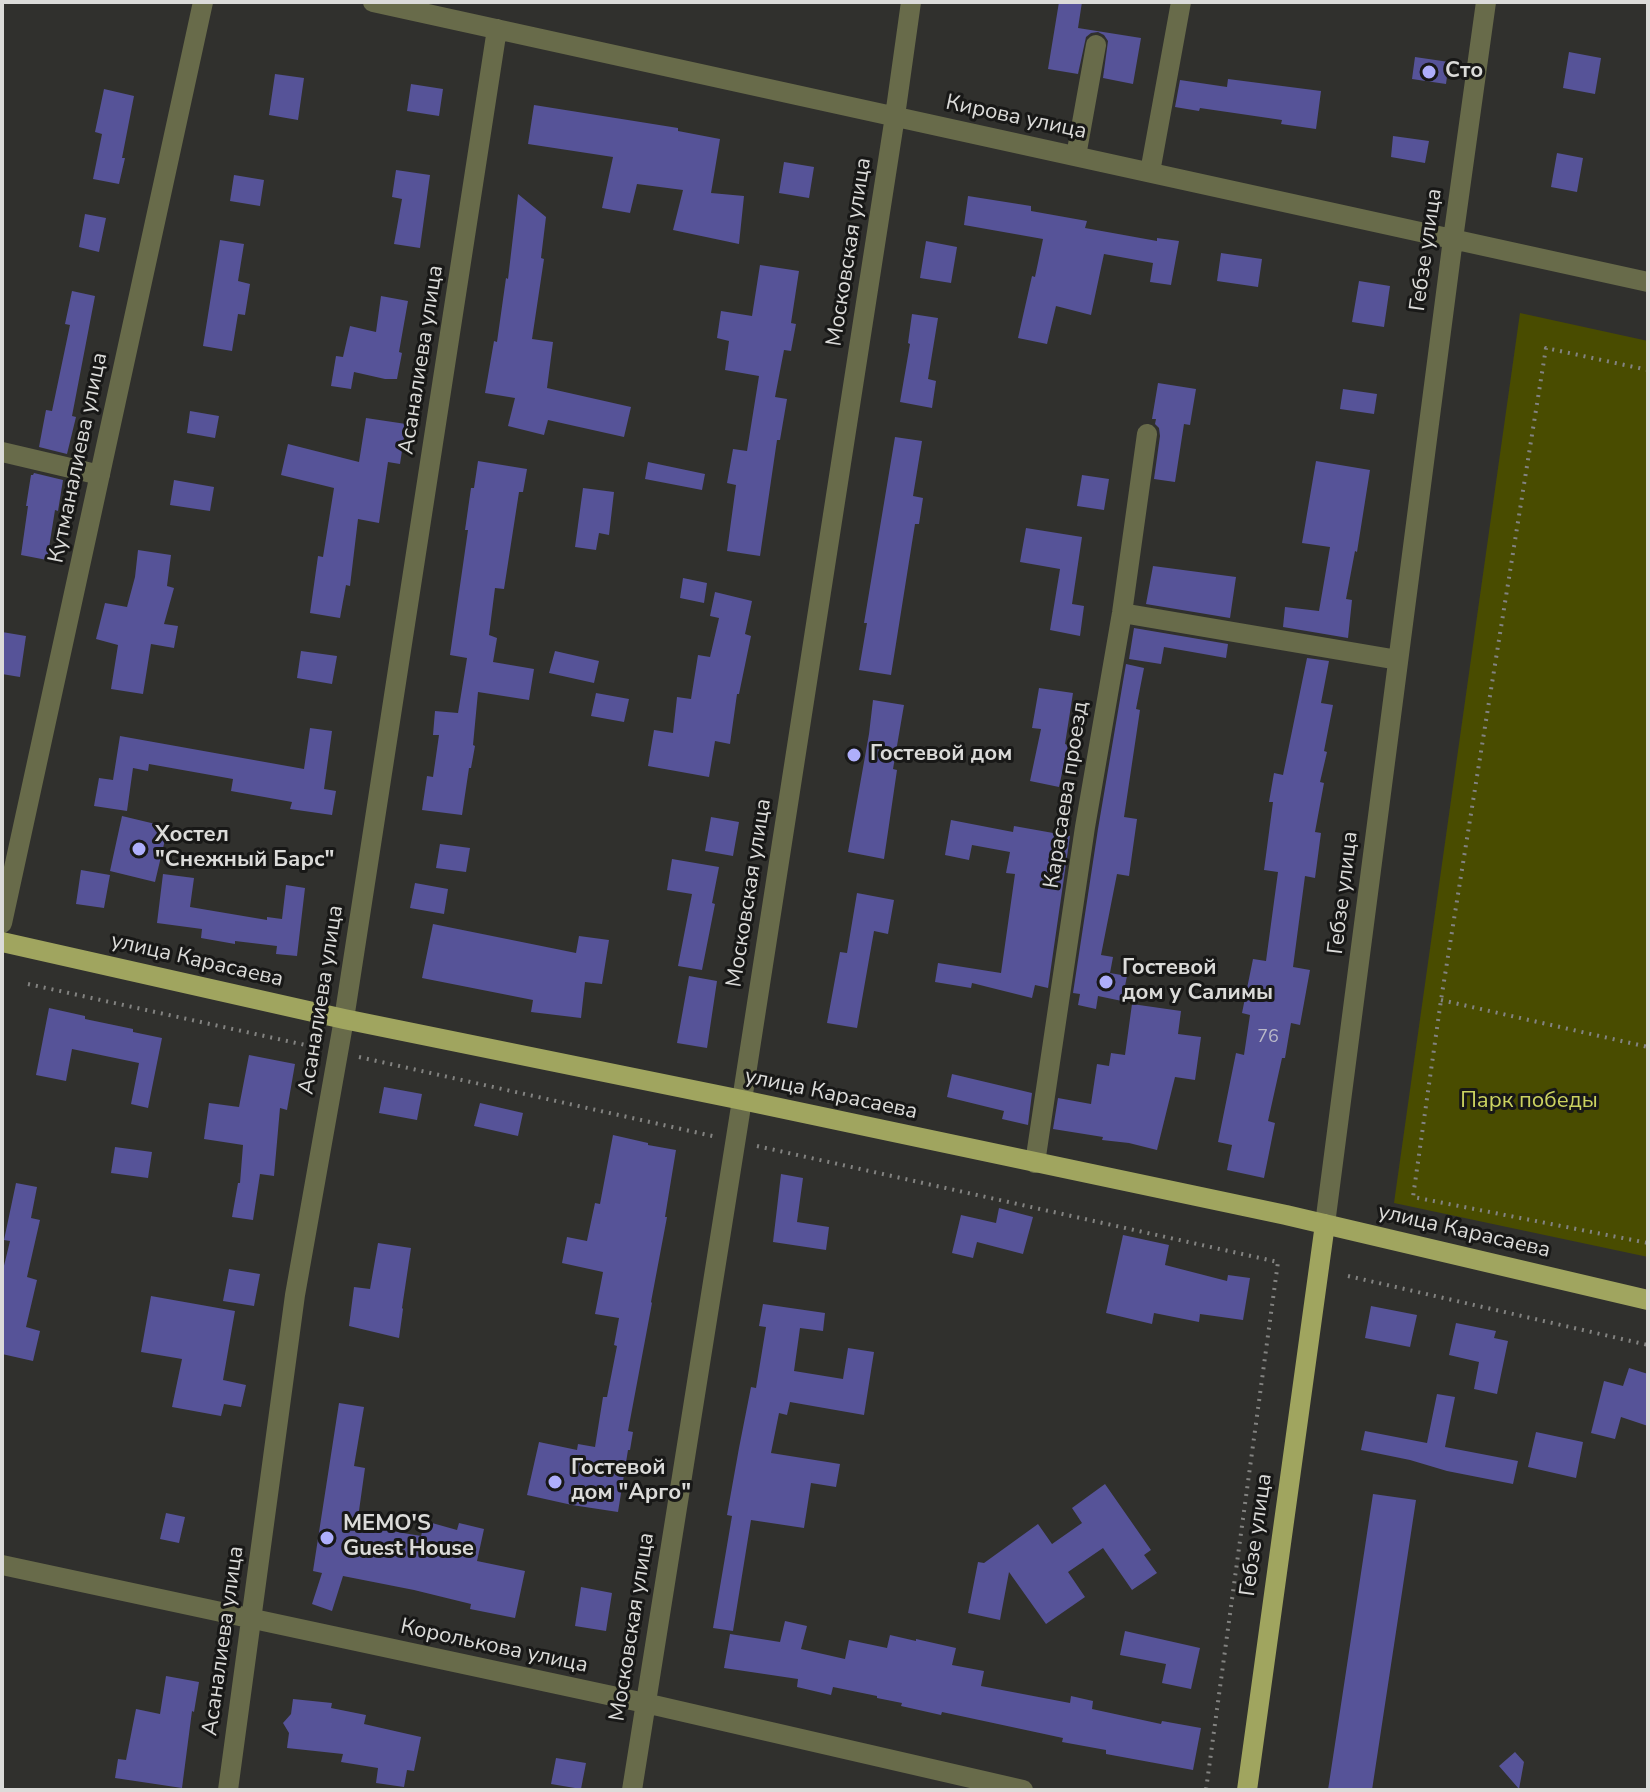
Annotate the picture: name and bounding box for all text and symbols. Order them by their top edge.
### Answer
place label: Сто [1445,59,1483,85]
marker: Сто [1420,63,1438,81]
street label: Кирова улица [943,90,1089,146]
street label: Московская улица [822,156,878,348]
street label: Гебзе улица [1405,187,1449,313]
street label: Асаналиева улица [394,263,450,457]
street label: Кутманалиева улица [44,350,114,566]
street label: Карасаева проезд [1039,700,1095,890]
place label: Гостевой дом [870,742,1012,768]
marker: Гостевой дом [845,746,863,764]
street label: Московская улица [722,797,778,989]
place label: Хостел "Снежный Барс" [155,823,334,874]
street label: Гебзе улица [1323,830,1365,956]
marker: Хостел "Снежный Барс" [130,840,148,858]
street label: Асаналиева улица [294,903,350,1097]
street label: улица Карасаева [108,928,286,994]
place label: Гостевой дом у Салимы [1122,956,1273,1008]
marker: Гостевой дом у Салимы [1097,973,1115,991]
house number: 76 [1257,1027,1279,1049]
street label: улица Карасаева [742,1064,920,1126]
park label: Парк победы [1460,1089,1598,1115]
street label: улица Карасаева [1375,1199,1553,1265]
place label: Гостевой дом "Арго" [571,1456,691,1508]
street label: Гебзе улица [1235,1472,1279,1598]
marker: Гостевой дом "Арго" [546,1473,564,1491]
place label: MEMO'S Guest House [343,1512,474,1564]
marker: MEMO'S Guest House [318,1529,336,1547]
street label: Московская улица [605,1531,661,1723]
street label: Асаналиева улица [198,1544,250,1738]
street label: Королькова улица [398,1614,590,1680]

